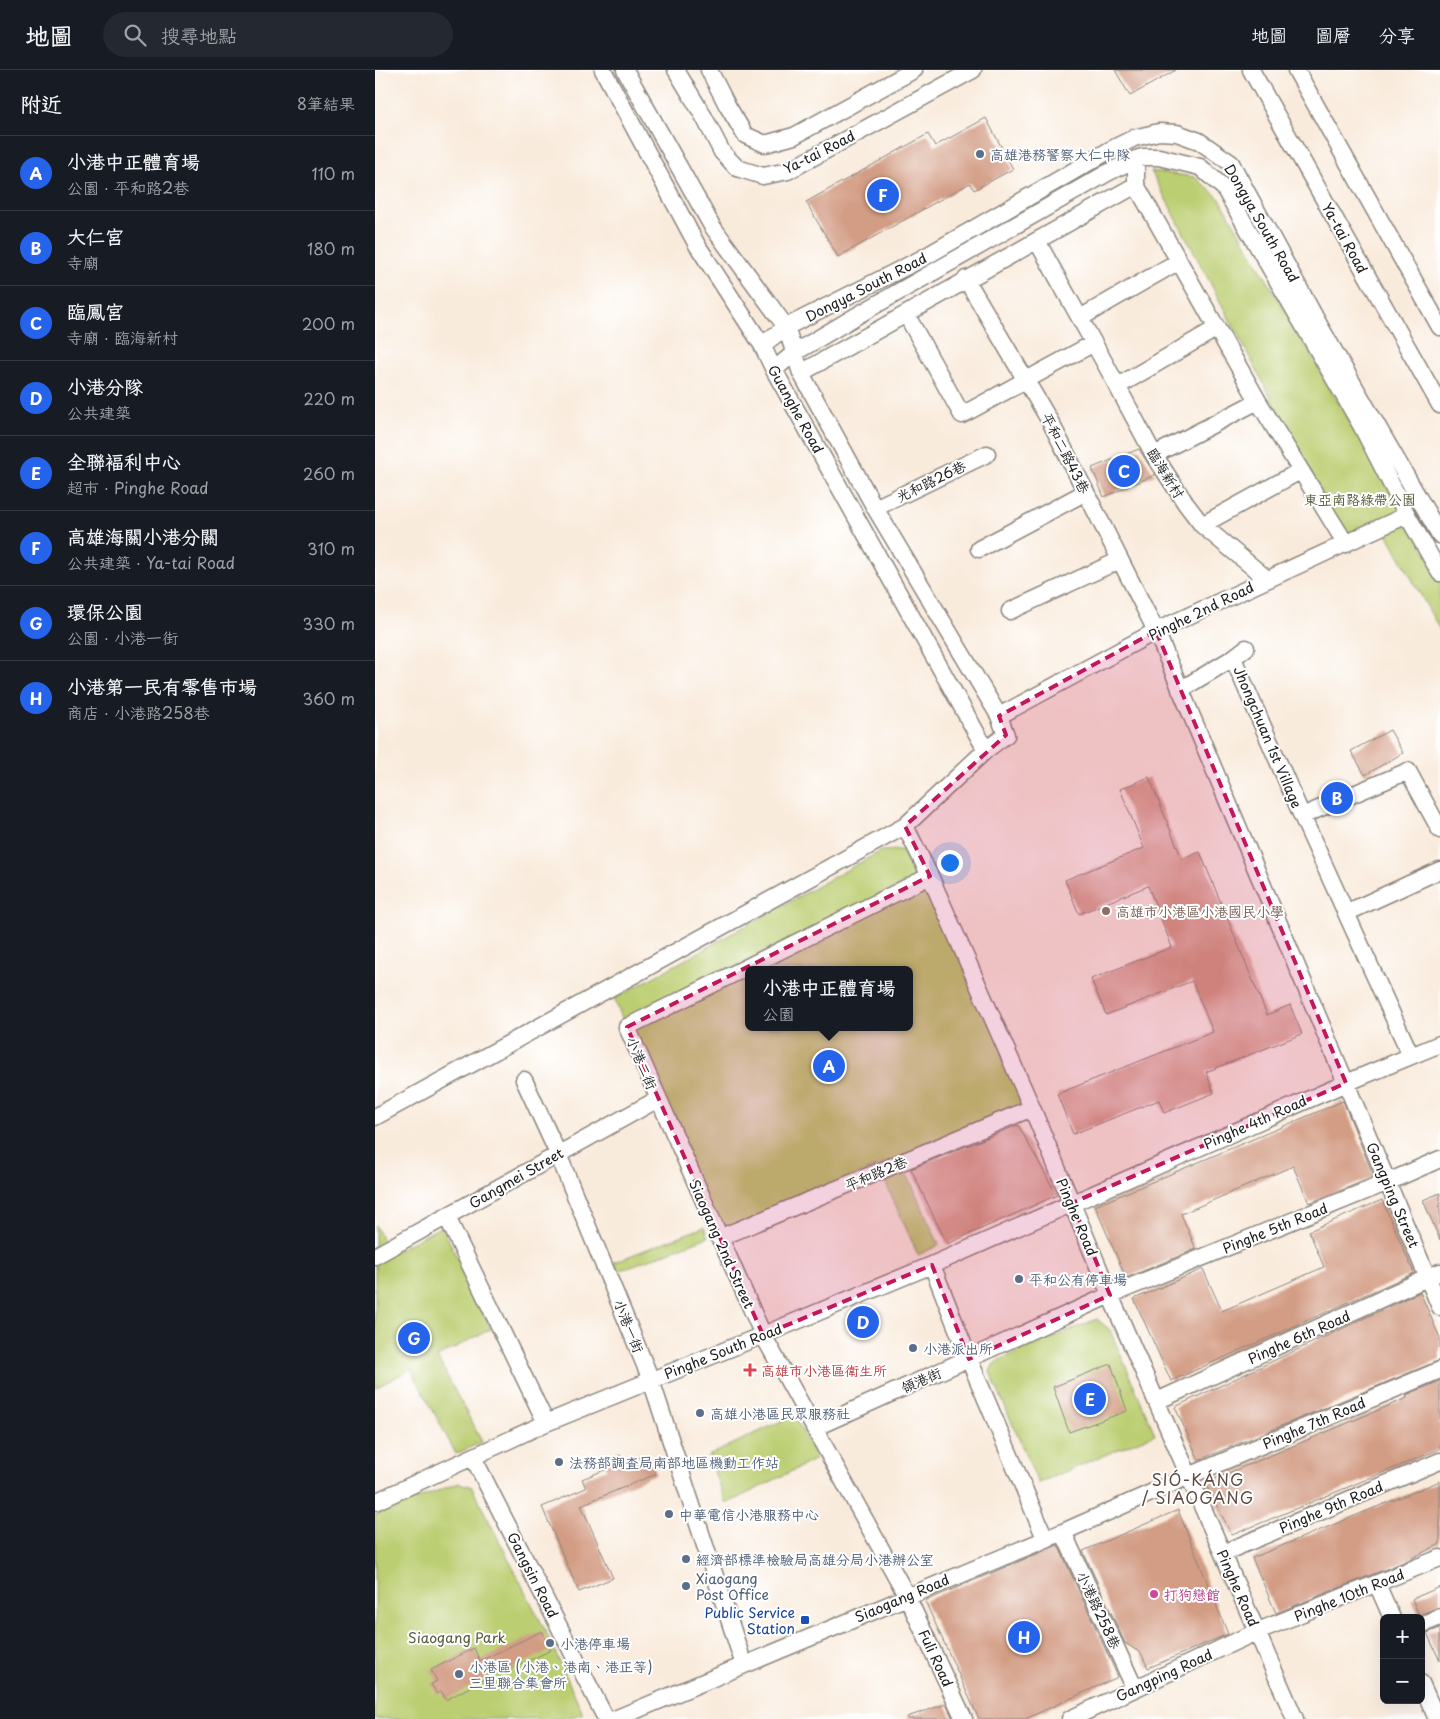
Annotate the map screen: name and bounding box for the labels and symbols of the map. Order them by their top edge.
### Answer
street label: Ya-tai Road [780,125,858,179]
place label: 高雄港務警察大仁中隊 [990,144,1130,165]
marker: 高雄港務警察大仁中隊 [974,148,986,160]
street label: Dongya South Road [1219,160,1305,286]
pin: F [867,176,899,214]
street label: Ya-tai Road [1317,199,1373,277]
street label: Dongya South Road [802,247,930,327]
street label: Guanghe Road [763,361,829,457]
street label: 平和二路43巷 [1037,409,1096,498]
street label: 臨海新村 [1142,444,1190,502]
pin: C [1108,452,1140,490]
street label: 光和路26巷 [893,455,970,507]
park label: 東亞南路綠帶公園 [1304,489,1416,510]
street label: Pinghe 2nd Road [1145,576,1257,646]
street label: Jhongchuan 1st Village [1229,663,1307,811]
pin: B [1321,779,1353,817]
your location [937,850,963,876]
place label: 高雄市小港區小港國民小學 [1116,901,1284,922]
marker: 高雄市小港區小港國民小學 [1100,905,1112,917]
street label: 小港二街 [621,1033,663,1093]
pin: A [813,1047,845,1085]
street label: Pinghe 4th Road [1200,1090,1310,1154]
street label: Gangping Street [1361,1139,1425,1251]
street label: Gangmei Street [465,1142,567,1214]
street label: 平和路2巷 [842,1150,911,1196]
street label: Pinghe Road [1051,1175,1103,1259]
street label: Siaogang 2nd Street [684,1176,760,1312]
street label: Pinghe 5th Road [1219,1197,1331,1259]
place label: 平和公有停車場 [1029,1269,1127,1290]
marker: 平和公有停車場 [1013,1273,1025,1285]
street label: 小港一街 [609,1296,649,1356]
pin: D [847,1303,879,1341]
street label: Pinghe 6th Road [1244,1305,1354,1369]
street label: Pinghe South Road [661,1318,785,1384]
pin: G [398,1319,430,1357]
place label: 小港派出所 [923,1338,993,1359]
marker: 小港派出所 [907,1342,919,1354]
place label: 高雄市小港區衛生所 [761,1360,887,1381]
street label: 領港街 [898,1362,944,1398]
marker: 高雄市小港區衛生所 [743,1363,757,1377]
pin: E [1074,1380,1106,1418]
street label: Pinghe 7th Road [1259,1392,1369,1454]
place label: 高雄小港區民眾服務社 [710,1403,850,1424]
marker: 高雄小港區民眾服務社 [694,1407,706,1419]
place label: 法務部調查局南部地區機動工作站 [569,1452,779,1473]
marker: 法務部調查局南部地區機動工作站 [553,1456,565,1468]
district label: SIÓ-KÁNG / SIAOGANG [1142,1467,1254,1509]
street label: Pinghe 9th Road [1276,1476,1386,1538]
place label: 中華電信小港服務中心 [679,1504,819,1525]
marker: 中華電信小港服務中心 [663,1508,675,1520]
street label: Gangsin Road [502,1528,564,1622]
street label: Pinghe Road [1212,1546,1264,1630]
place label: 經濟部標準檢驗局高雄分局小港辦公室 [696,1549,934,1570]
marker: 經濟部標準檢驗局高雄分局小港辦公室 [680,1553,692,1565]
street label: Pinghe 10th Road [1291,1563,1407,1627]
place label: Xiaogang Post Office [696,1568,769,1605]
street label: 小港路258巷 [1072,1568,1127,1653]
street label: Siaogang Road [852,1569,952,1627]
marker: Xiaogang Post Office [680,1580,692,1592]
place label: 打狗戀館 [1164,1584,1220,1605]
marker: 打狗戀館 [1148,1588,1160,1600]
place label: Public Service Station [704,1602,795,1639]
marker: Public Service Station [799,1614,811,1626]
pin: H [1008,1618,1040,1656]
street label: Fuli Road [914,1626,958,1690]
park label: Siaogang Park [408,1627,506,1648]
place label: 小港停車場 [560,1633,630,1654]
marker: 小港停車場 [544,1637,556,1649]
street label: Gangping Road [1112,1643,1216,1707]
place label: 小港區 (小港、港南、港正等) 三里聯合集會所 [469,1656,653,1693]
marker: 小港區 (小港、港南、港正等) 三里聯合集會所 [453,1668,465,1680]

